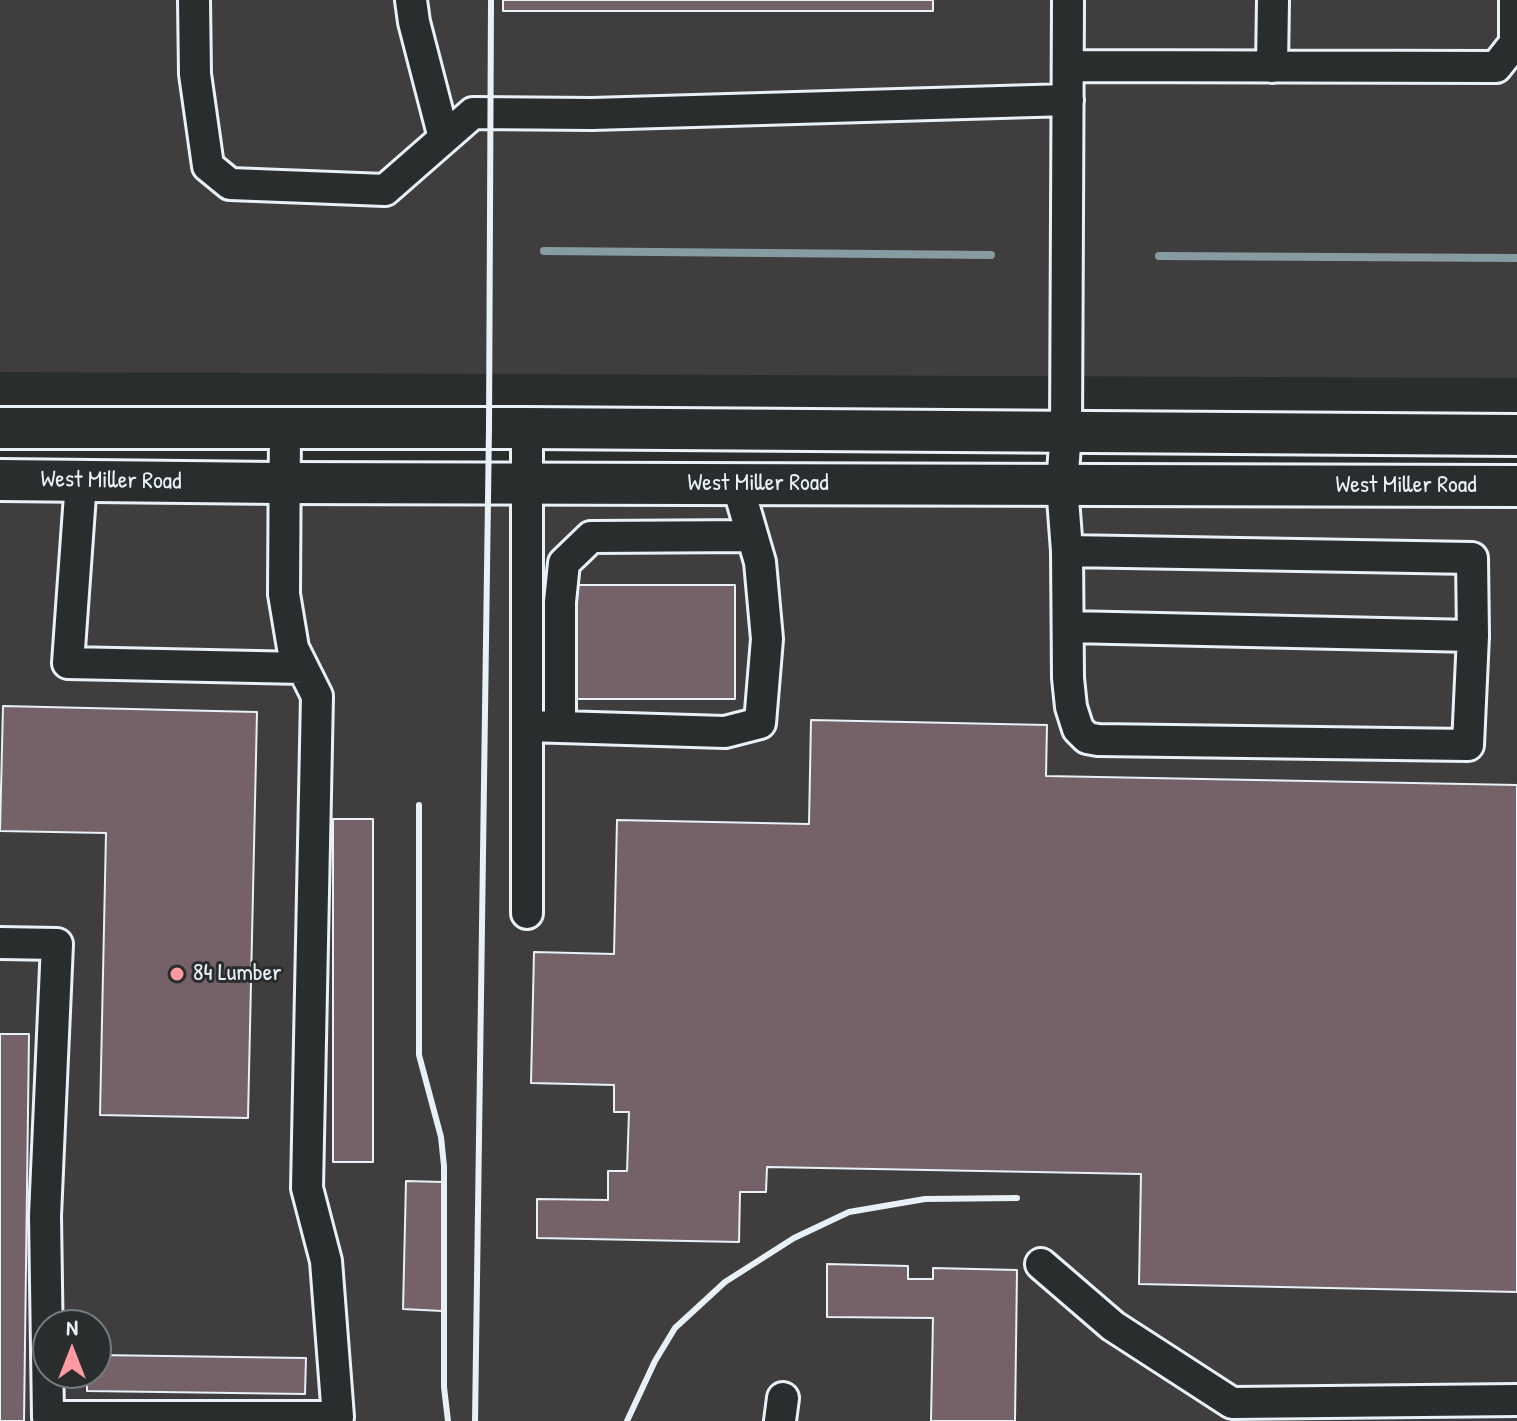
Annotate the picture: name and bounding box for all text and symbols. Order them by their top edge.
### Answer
street label: West Miller Road [40,465,182,497]
street label: West Miller Road [688,470,828,498]
street label: West Miller Road [1336,472,1476,500]
place label: 84 Lumber [193,960,281,988]
marker: 84 Lumber [168,965,186,983]
north arrow [32,1309,112,1389]
text: N [66,1312,78,1342]

